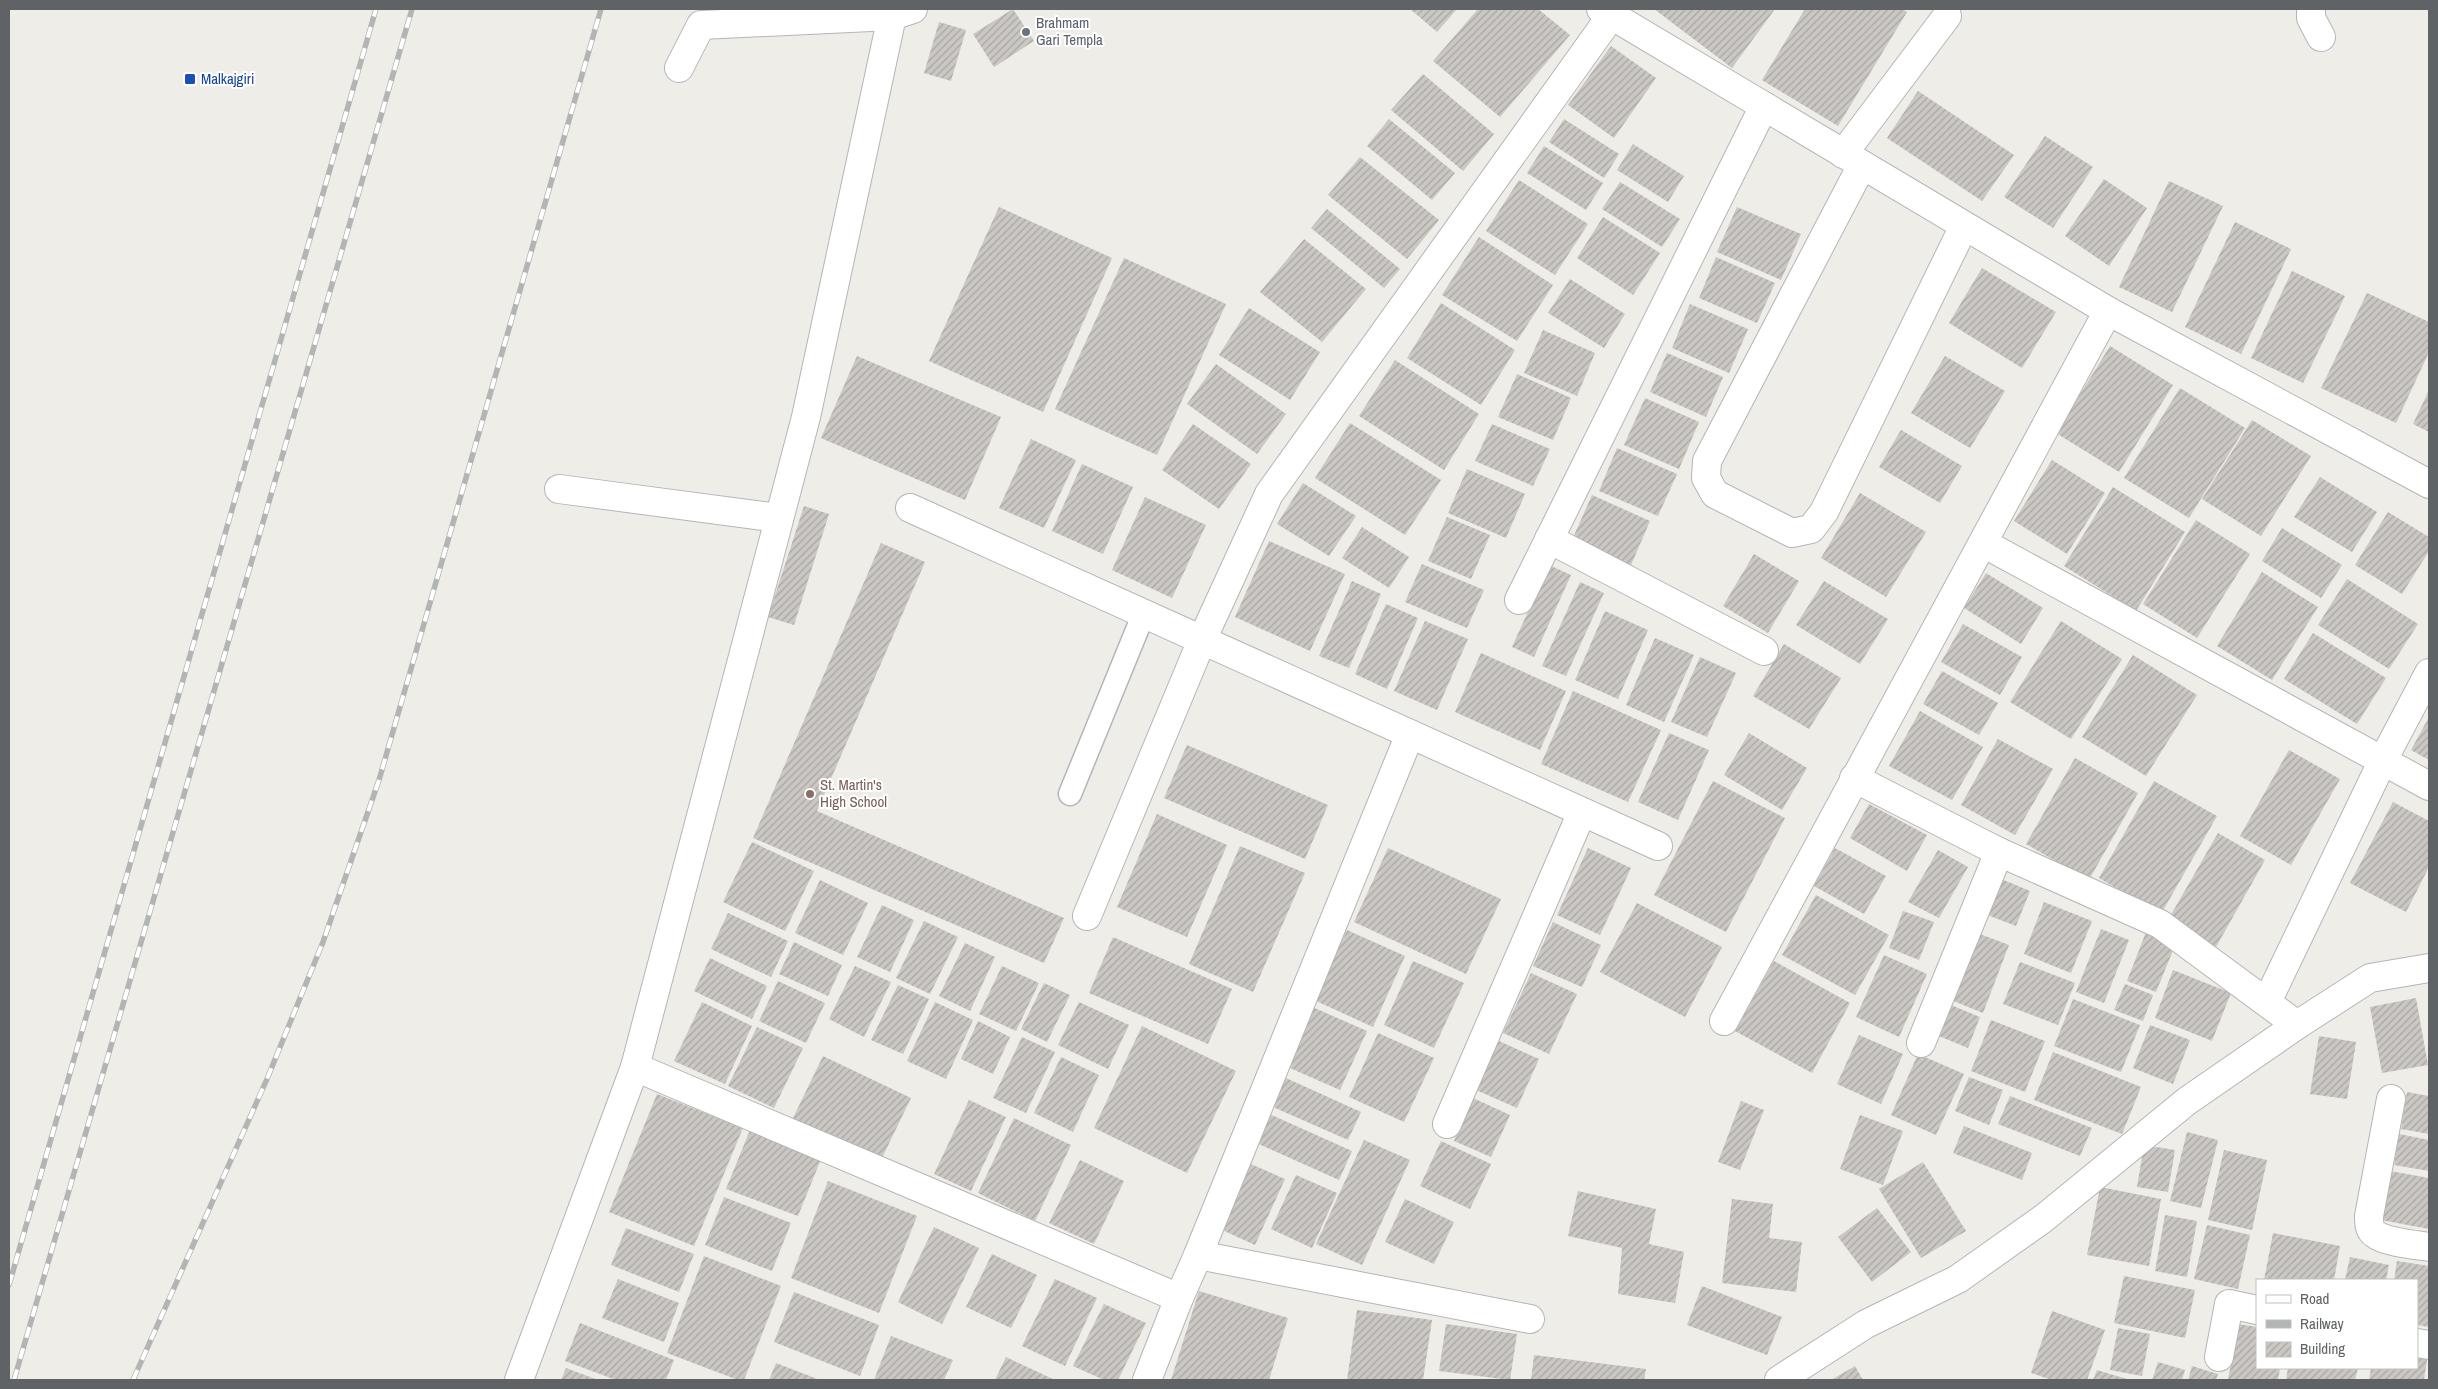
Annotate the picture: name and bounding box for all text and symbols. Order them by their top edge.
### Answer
place label: Brahmam Gari Templa [1036,12,1103,50]
marker: Brahmam Gari Templa [1020,26,1032,38]
place label: Malkajgiri [201,68,254,89]
marker: Malkajgiri [183,72,197,86]
place label: St. Martin's High School [820,774,887,812]
marker: St. Martin's High School [804,788,816,800]
legend [2256,1279,2418,1369]
text: Road [2300,1288,2329,1309]
text: Railway [2300,1313,2345,1334]
text: Building [2300,1338,2345,1359]

